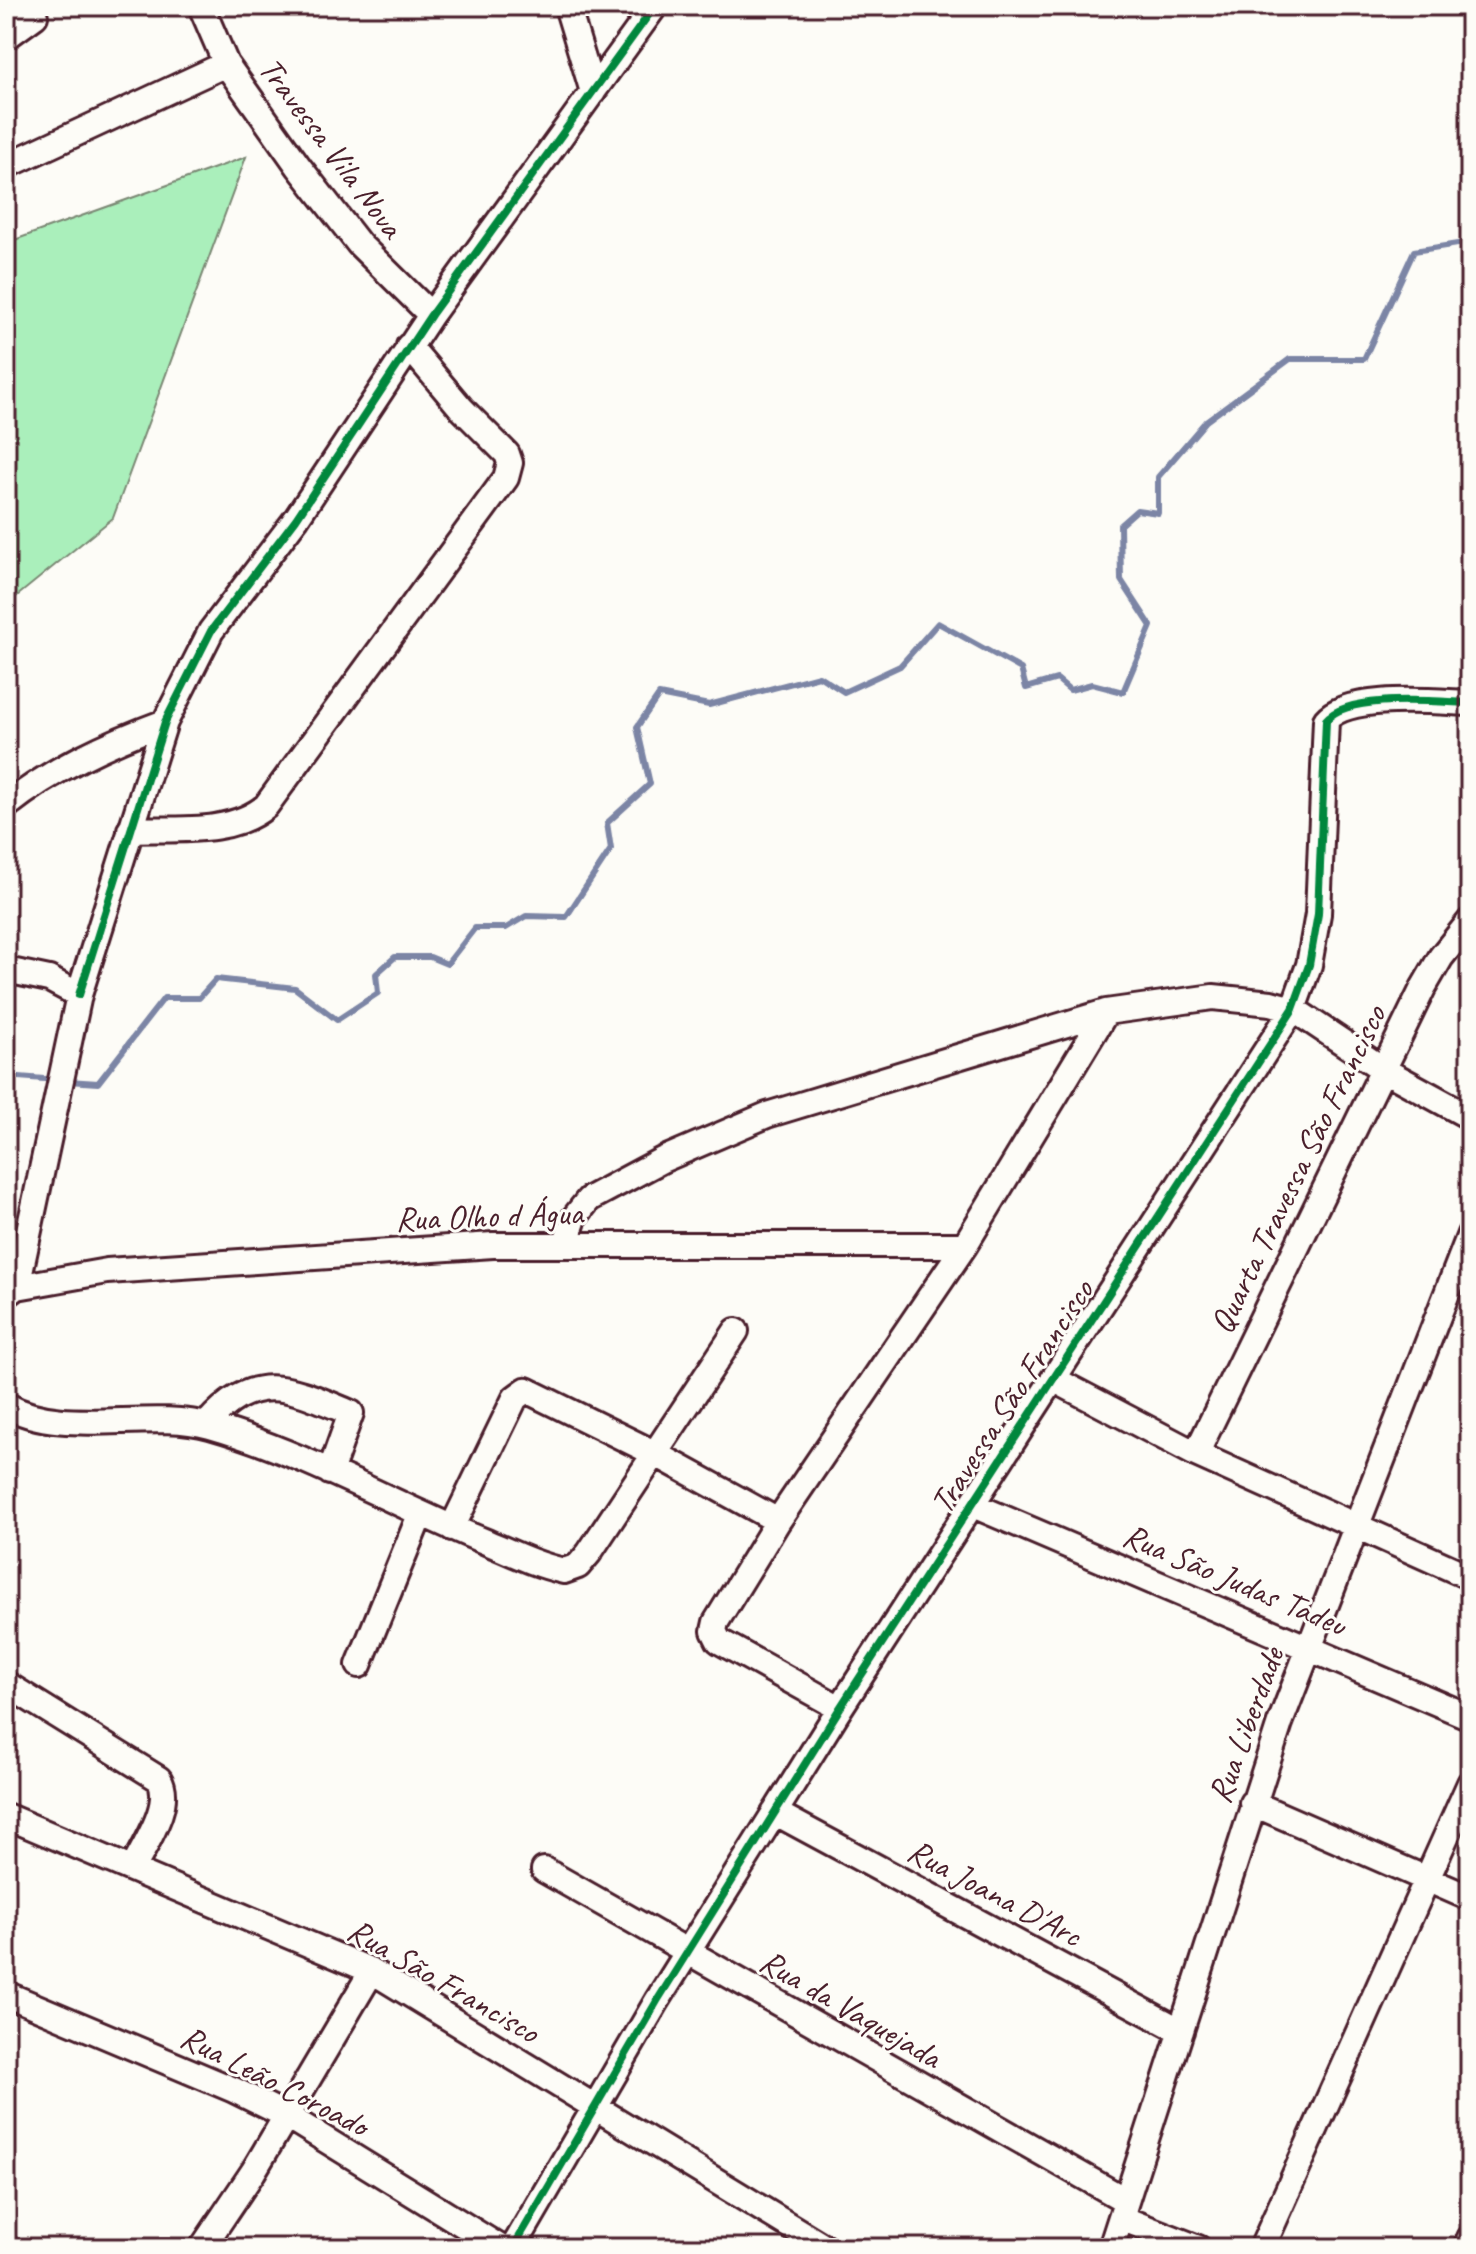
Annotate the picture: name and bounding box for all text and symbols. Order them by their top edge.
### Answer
street label: Travessa Vila Nova [250,48,415,248]
street label: Quarta Travessa São Francisco [1199,997,1396,1340]
street label: Rua Olho d Água [395,1191,586,1240]
street label: Travessa São Francisco [920,1270,1104,1521]
street label: Rua São Judas Tadeu [1117,1513,1355,1647]
street label: Rua Liberdade [1198,1640,1294,1809]
street label: Rua Joana D'Arc [901,1829,1091,1957]
street label: Rua São Francisco [340,1908,549,2054]
street label: Rua da Vaquejada [752,1939,951,2079]
street label: Rua Leão Coroado [174,2015,379,2148]

